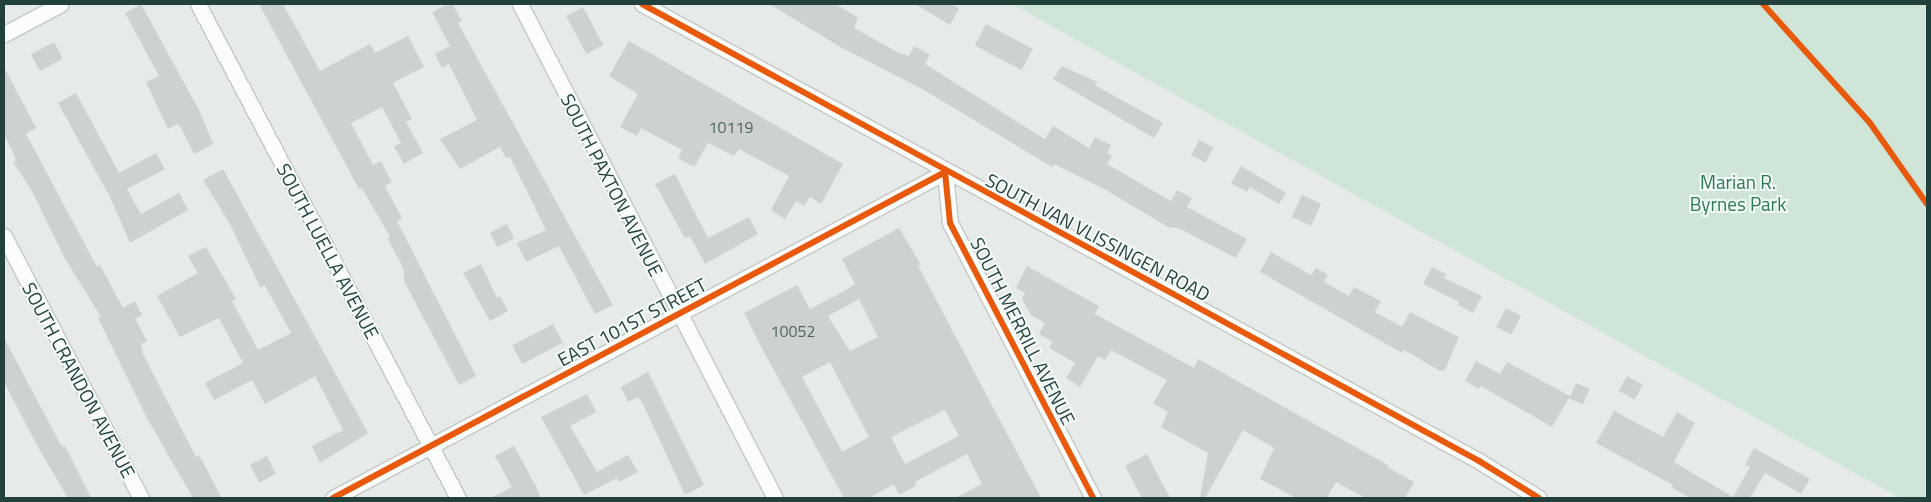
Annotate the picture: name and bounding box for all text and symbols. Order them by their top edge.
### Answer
street label: SOUTH PAXTON AVENUE [556,90,668,280]
house number: 10119 [709,117,753,137]
street label: SOUTH LUELLA AVENUE [272,159,384,343]
street label: SOUTH VAN VLISSINGEN ROAD [982,168,1214,306]
park label: Marian R. Byrnes Park [1690,171,1786,215]
street label: SOUTH MERRILL AVENUE [966,234,1080,428]
street label: EAST 101ST STREET [554,273,710,371]
street label: SOUTH CRANDON AVENUE [18,278,140,482]
house number: 10052 [771,321,815,341]

